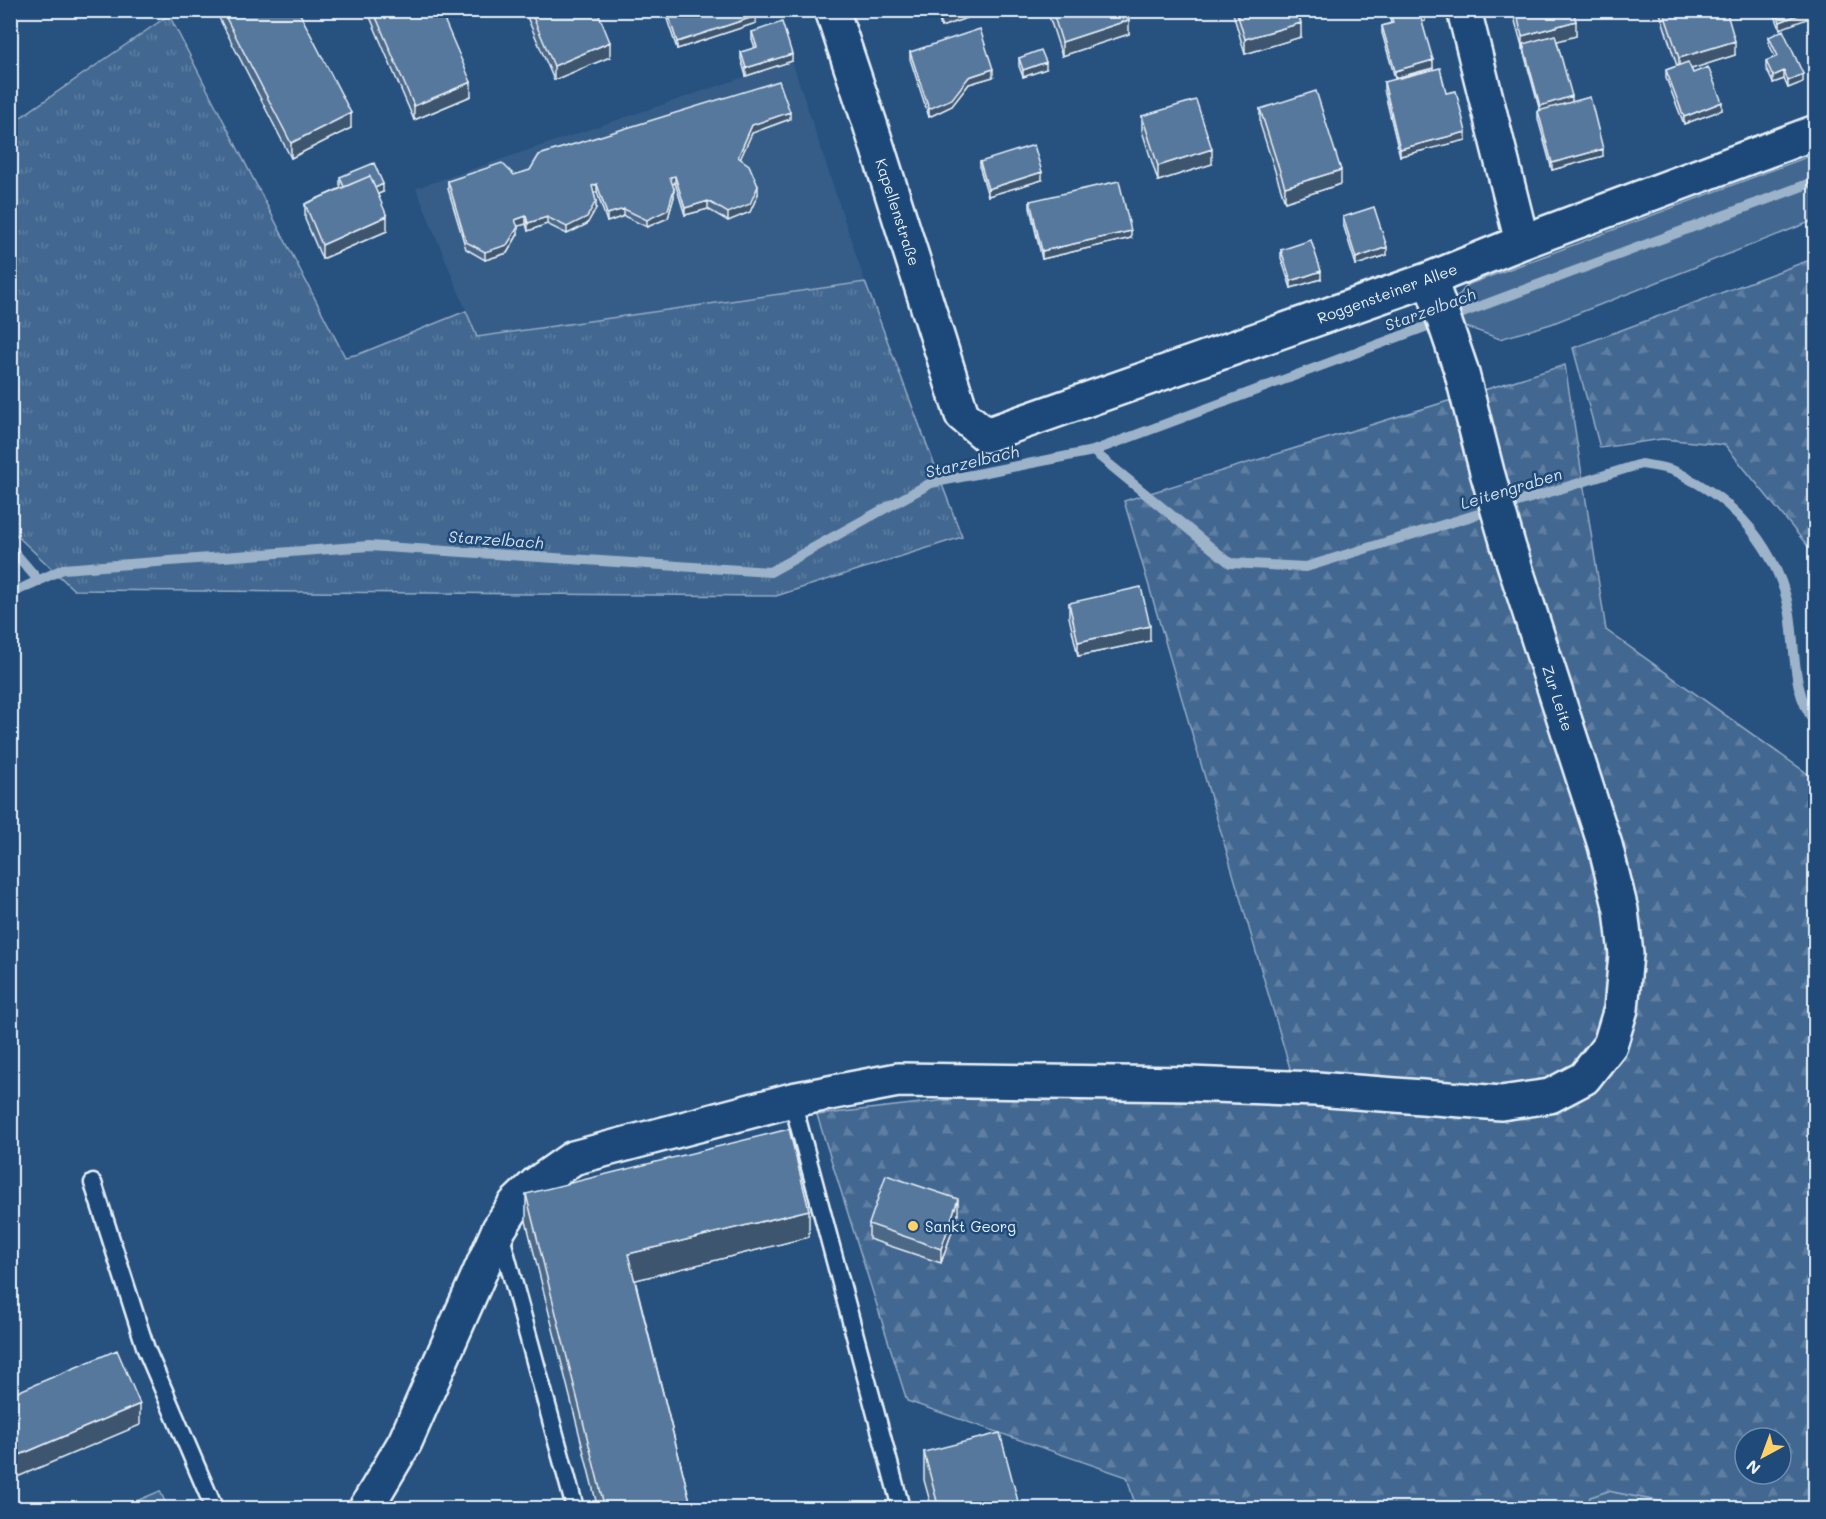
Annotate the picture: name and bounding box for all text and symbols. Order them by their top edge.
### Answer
street label: Kapellenstraße [871,156,925,268]
street label: Roggensteiner Allee [1314,258,1460,328]
water label: Starzelbach [1382,283,1478,335]
water label: Starzelbach [923,440,1021,482]
water label: Leitengraben [1458,463,1565,513]
water label: Starzelbach [448,525,544,553]
street label: Zur Leite [1538,662,1578,734]
place label: Sankt Georg [925,1216,1016,1236]
marker: Sankt Georg [906,1219,920,1233]
north arrow [1733,1426,1793,1486]
text: N [1741,1456,1764,1480]

